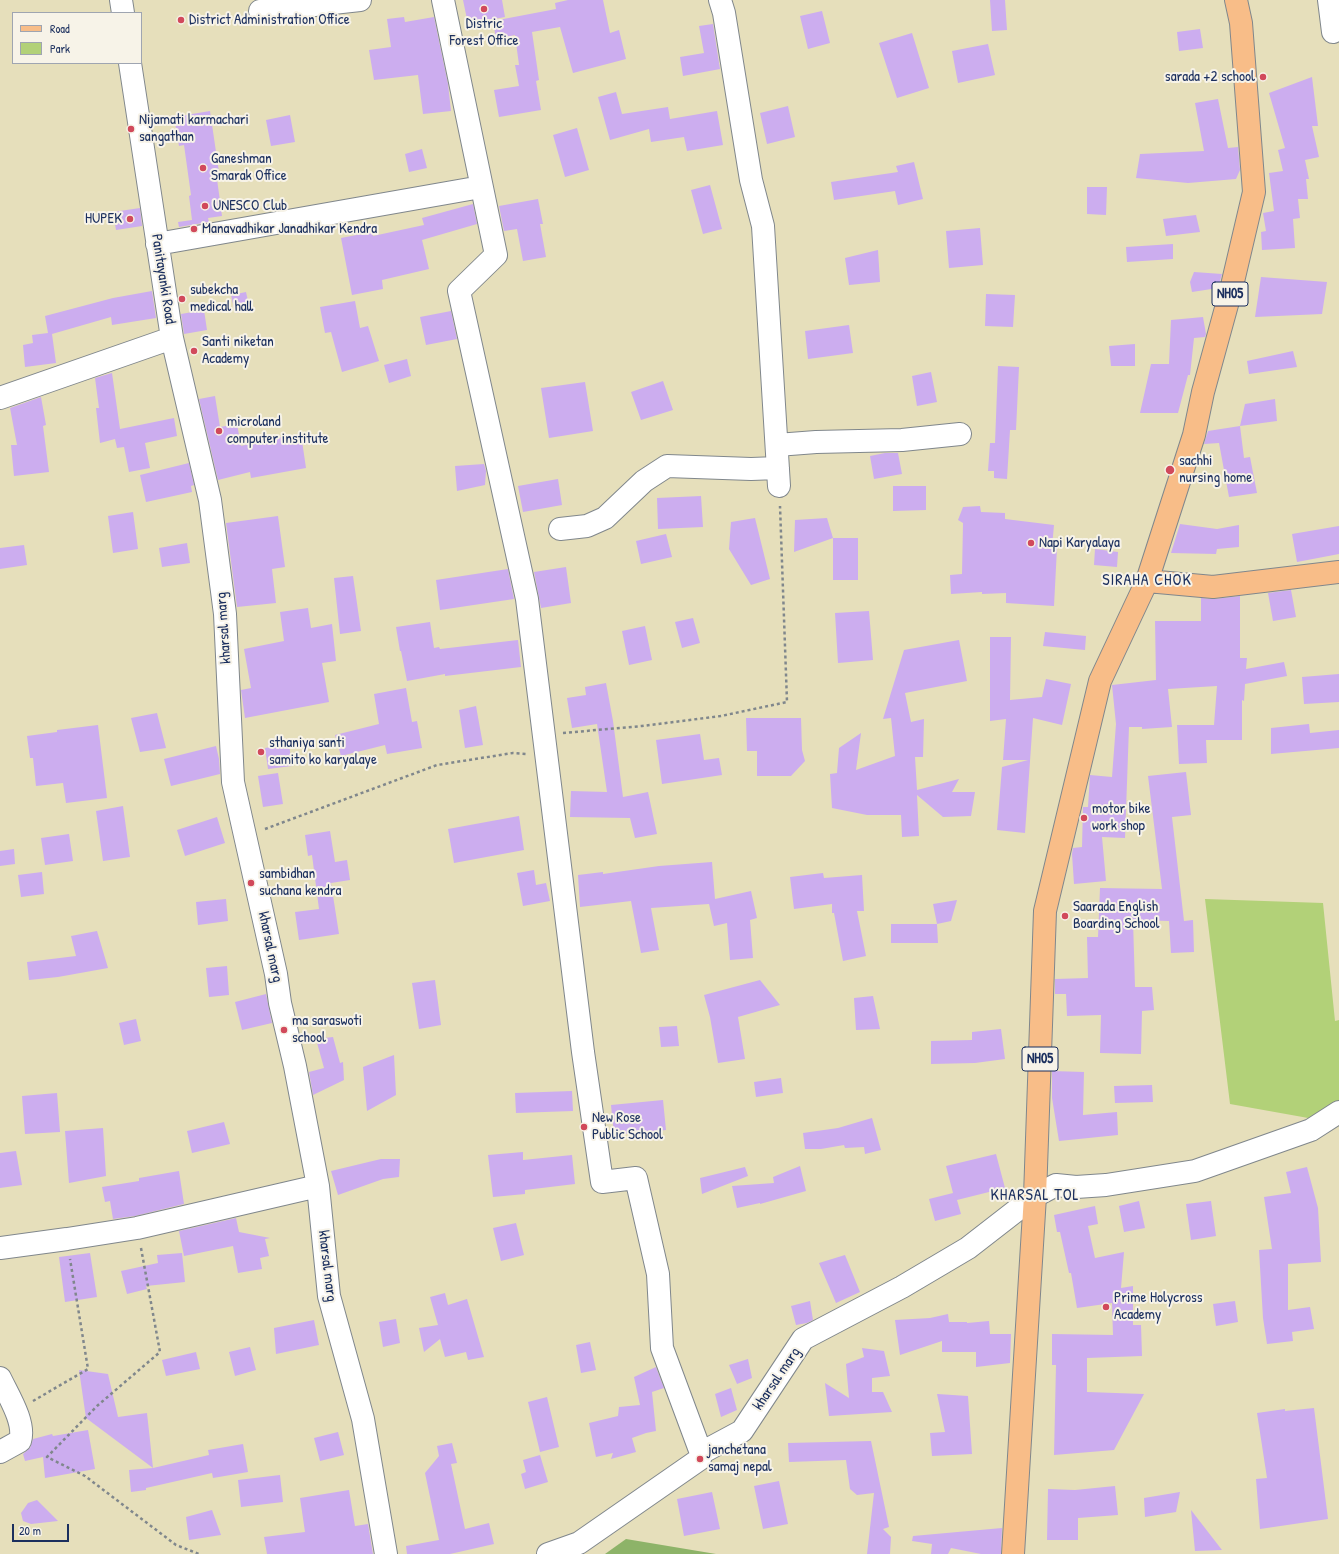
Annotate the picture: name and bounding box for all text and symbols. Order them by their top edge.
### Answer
marker: Distric Forest Office [479,4,489,14]
place label: District Administration Office [189,11,350,29]
legend [12,12,142,64]
marker: District Administration Office [176,15,186,25]
place label: Distric Forest Office [449,15,519,50]
text: Road [50,20,70,37]
text: Park [50,40,70,57]
place label: sarada +2 school [1165,68,1255,86]
marker: sarada +2 school [1258,72,1268,82]
place label: Nijamati karmachari sangathan [139,111,249,146]
marker: Nijamati karmachari sangathan [126,124,136,134]
place label: Ganeshman Smarak Office [211,150,287,185]
marker: Ganeshman Smarak Office [198,163,208,173]
place label: UNESCO Club [213,197,287,215]
marker: UNESCO Club [200,201,210,211]
place label: HUPEK [85,210,122,228]
marker: HUPEK [125,214,135,224]
place label: Manavadhikar Janadhikar Kendra [202,220,377,238]
marker: Manavadhikar Janadhikar Kendra [189,224,199,234]
street label: Panitayanki Road [147,233,179,325]
place label: subekcha medical hall [190,281,253,316]
road number: NH05 [1212,282,1248,306]
marker: subekcha medical hall [177,294,187,304]
place label: Santi niketan Academy [202,333,274,368]
marker: Santi niketan Academy [189,346,199,356]
place label: microland computer institute [227,413,329,448]
marker: microland computer institute [214,426,224,436]
place label: sachhi nursing home [1179,452,1252,487]
marker: sachhi nursing home [1164,464,1176,476]
place label: Napi Karyalaya [1039,534,1120,552]
marker: Napi Karyalaya [1026,538,1036,548]
district label: SIRAHA CHOK [1102,571,1192,591]
street label: kharsal marg [213,592,235,664]
place label: sthaniya santi samito ko karyalaye [269,734,377,769]
marker: sthaniya santi samito ko karyalaye [256,747,266,757]
place label: motor bike work shop [1092,800,1150,835]
marker: motor bike work shop [1079,813,1089,823]
place label: sambidhan suchana kendra [259,865,341,900]
marker: sambidhan suchana kendra [246,878,256,888]
place label: Saarada English Boarding School [1073,898,1160,933]
street label: kharsal marg [254,910,286,984]
marker: Saarada English Boarding School [1060,911,1070,921]
place label: ma saraswoti school [292,1012,362,1047]
marker: ma saraswoti school [279,1025,289,1035]
road number: NH05 [1022,1047,1058,1071]
place label: New Rose Public School [592,1109,663,1144]
marker: New Rose Public School [579,1122,589,1132]
district label: KHARSAL TOL [990,1186,1080,1206]
street label: kharsal marg [314,1229,340,1303]
place label: Prime Holycross Academy [1114,1289,1203,1324]
marker: Prime Holycross Academy [1101,1302,1111,1312]
street label: kharsal marg [749,1344,805,1414]
place label: janchetana samaj nepal [708,1441,772,1476]
marker: janchetana samaj nepal [695,1454,705,1464]
scale bar [14,1516,71,1542]
text: 20 m [19,1522,41,1539]

